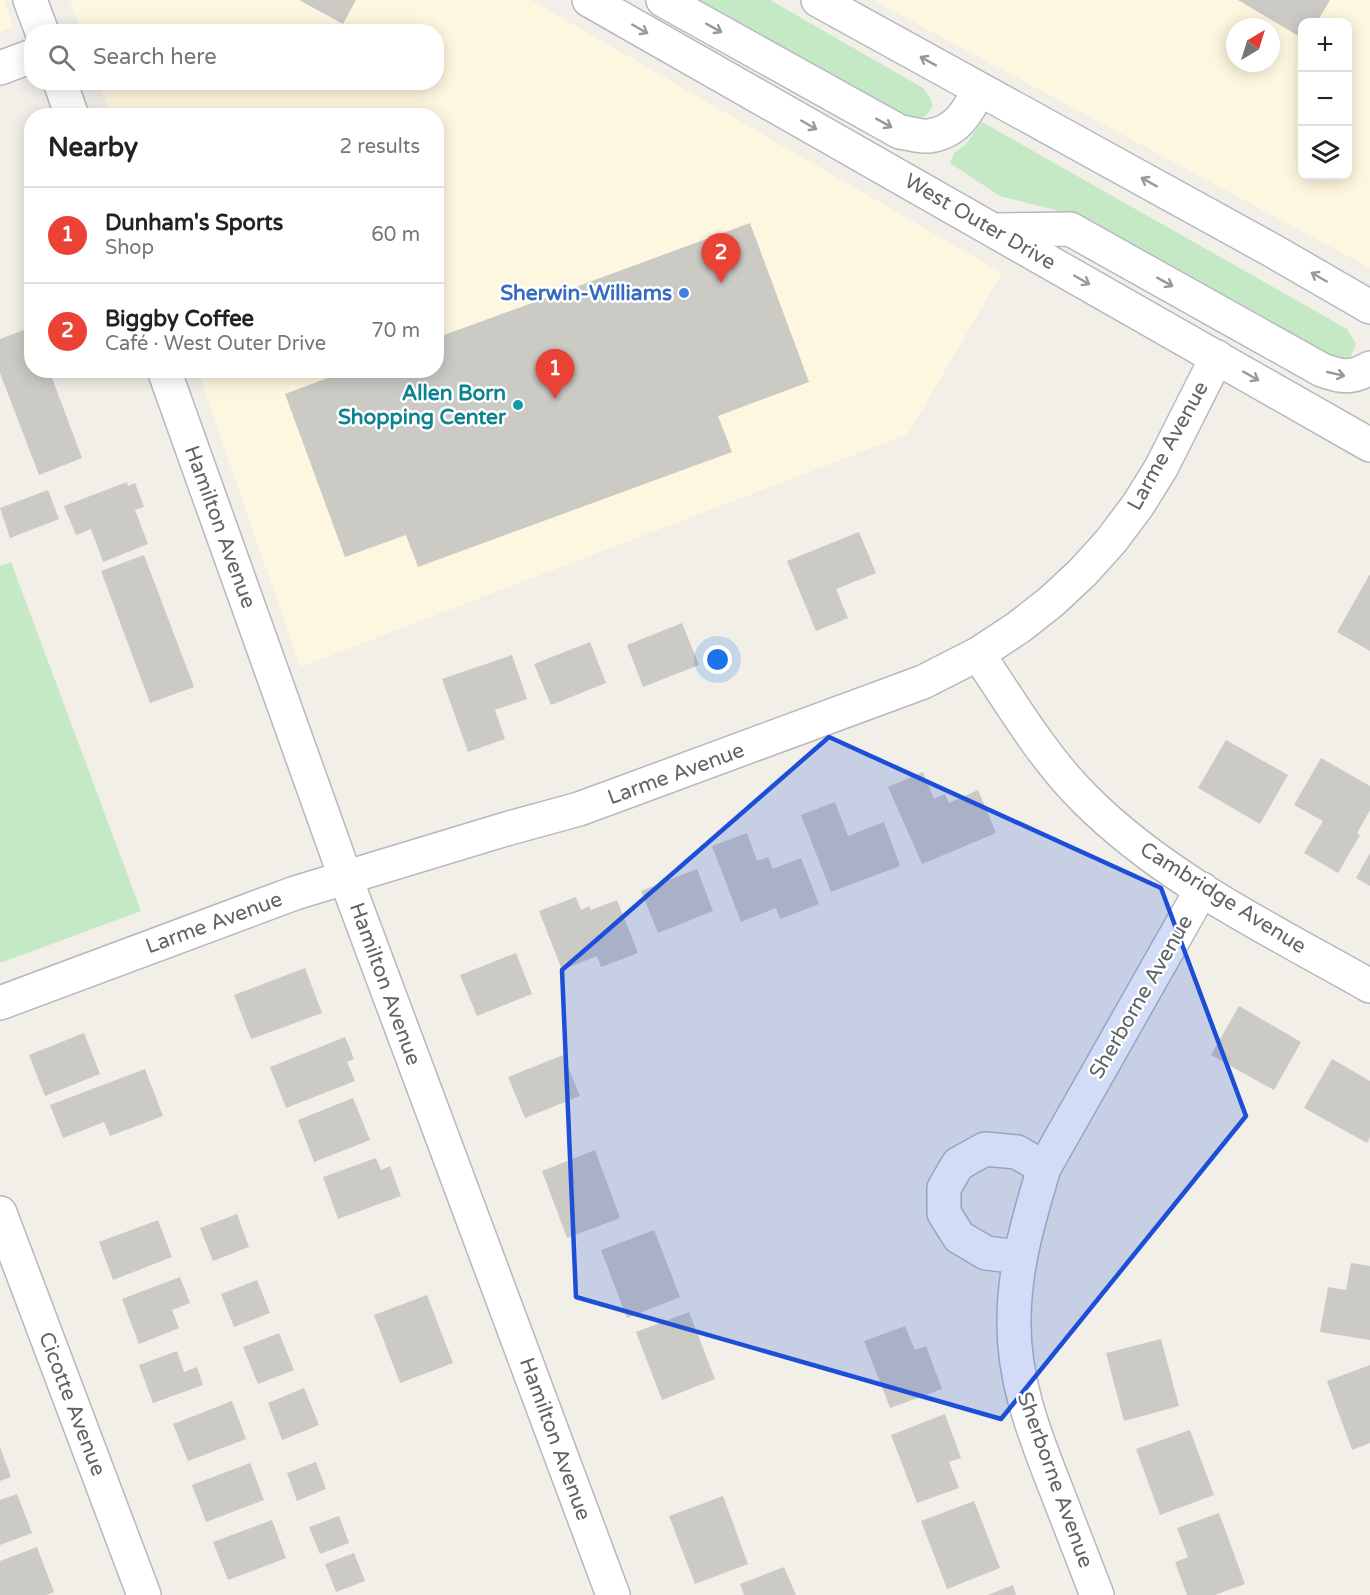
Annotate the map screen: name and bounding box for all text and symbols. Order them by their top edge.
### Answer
north arrow [1226,18,1280,72]
map controls [1298,18,1352,180]
button: + [1298,18,1352,72]
one-way arrow [631,23,648,35]
one-way arrow [705,23,722,35]
search box [24,24,444,90]
icon: search [45,41,78,74]
text: Search here [93,44,217,70]
one-way arrow [920,55,937,67]
button: − [1298,72,1352,126]
one-way arrow [875,118,893,129]
one-way arrow [800,120,817,132]
button: layers [1298,126,1352,180]
text: Nearby [48,132,138,163]
text: 2 results [340,135,420,159]
street label: West Outer Drive [900,169,1060,275]
one-way arrow [1141,176,1158,188]
text: Dunham's Sports [105,210,283,236]
text: 1 [61,223,74,247]
text: 60 m [371,223,420,247]
pin: 2 [702,234,740,283]
text: Shop [105,236,154,260]
one-way arrow [1311,271,1328,283]
one-way arrow [1073,274,1090,286]
one-way arrow [1156,276,1173,288]
place label: Sherwin-Williams [500,281,672,306]
marker: Sherwin-Williams [677,286,691,300]
text: Biggby Coffee [105,306,254,332]
text: 2 [61,319,74,343]
text: 70 m [371,319,420,343]
text: Café · West Outer Drive [105,332,326,356]
pin: 1 [536,350,574,399]
one-way arrow [1327,368,1346,380]
one-way arrow [1242,371,1259,383]
street label: Larme Avenue [1122,377,1214,515]
place label: Allen Born Shopping Center [338,381,507,430]
marker: Allen Born Shopping Center [511,398,525,412]
street label: Hamilton Avenue [179,442,261,612]
your location [703,645,732,674]
street label: Larme Avenue [604,738,748,810]
street label: Cambridge Avenue [1135,837,1311,959]
street label: Larme Avenue [142,887,286,959]
street label: Hamilton Avenue [344,899,426,1069]
street label: Sherborne Avenue [1084,911,1198,1083]
street label: Cicotte Avenue [33,1329,111,1480]
street label: Hamilton Avenue [514,1354,596,1524]
street label: Sherborne Avenue [1012,1389,1098,1571]

